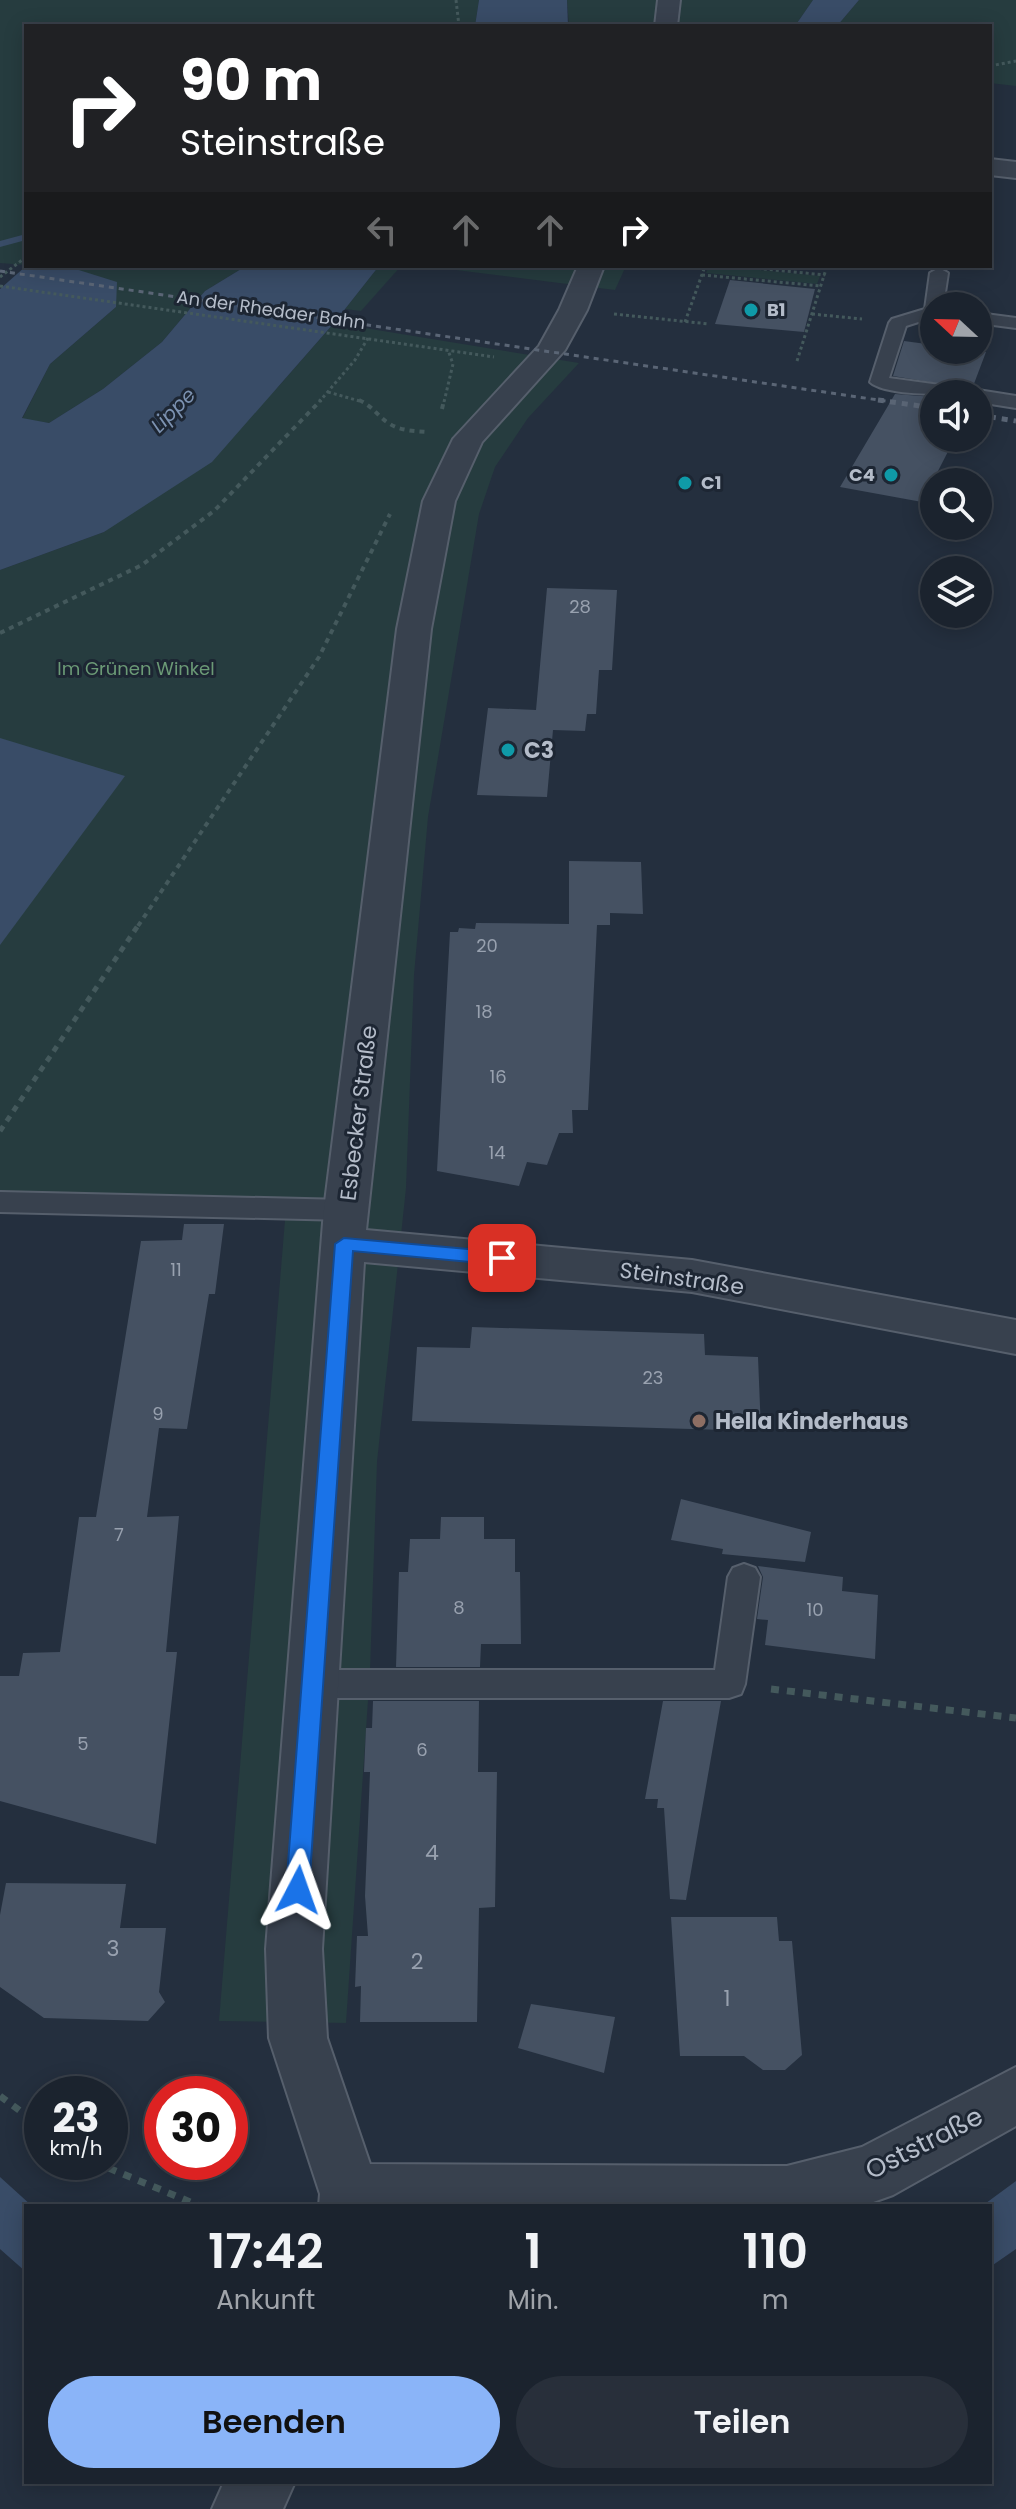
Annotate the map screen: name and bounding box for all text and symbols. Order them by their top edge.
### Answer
text: 90 m [180,41,322,120]
icon: right [48,56,152,160]
text: Steinstraße [180,117,385,168]
icon: left [360,208,404,252]
icon: ahead [444,208,488,252]
icon: ahead [528,208,572,252]
icon: right [612,208,656,252]
street label: An der Rhedaer Bahn [175,284,367,335]
north arrow [920,292,992,364]
map controls [920,292,992,628]
place label: B1 [767,297,786,322]
marker: B1 [742,301,760,319]
button: sound [920,380,992,452]
water label: Lippe [144,381,202,439]
place label: C4 [849,462,875,487]
marker: C4 [882,466,900,484]
button: search [920,468,992,540]
place label: C1 [701,470,721,495]
marker: C1 [676,474,694,492]
button: layers [920,556,992,628]
house number: 28 [569,594,591,619]
park label: Im Grünen Winkel [57,656,215,681]
place label: C3 [524,735,554,766]
marker: C3 [499,741,517,759]
house number: 20 [476,933,498,958]
house number: 18 [475,999,493,1024]
street label: Esbecker Straße [332,1024,385,1202]
house number: 16 [489,1064,507,1089]
house number: 14 [488,1140,506,1165]
pin [468,1224,536,1292]
icon: arrive [480,1236,524,1280]
street label: Steinstraße [618,1254,746,1303]
house number: 11 [170,1257,182,1282]
house number: 23 [643,1365,663,1390]
house number: 9 [152,1401,164,1426]
place label: Hella Kinderhaus [715,1406,909,1437]
marker: Hella Kinderhaus [690,1412,708,1430]
house number: 7 [114,1522,124,1547]
house number: 8 [453,1595,465,1620]
house number: 10 [806,1597,824,1622]
house number: 5 [77,1731,89,1756]
house number: 6 [416,1737,428,1762]
house number: 4 [425,1837,439,1868]
position arrow [256,1848,340,1932]
house number: 3 [107,1933,119,1964]
house number: 2 [411,1946,423,1977]
house number: 1 [723,1983,731,2014]
speed limit sign: 30 [144,2076,248,2180]
text: 23 [52,2090,100,2146]
street label: Oststraße [859,2098,989,2188]
text: km/h [49,2134,103,2162]
text: 17:42 [208,2218,324,2285]
text: 1 [524,2218,542,2285]
text: 110 [742,2218,808,2285]
text: Ankunft [216,2282,315,2318]
text: Min. [507,2282,558,2318]
text: m [762,2282,789,2318]
button: Beenden [48,2376,500,2468]
button: Teilen [516,2376,968,2468]

